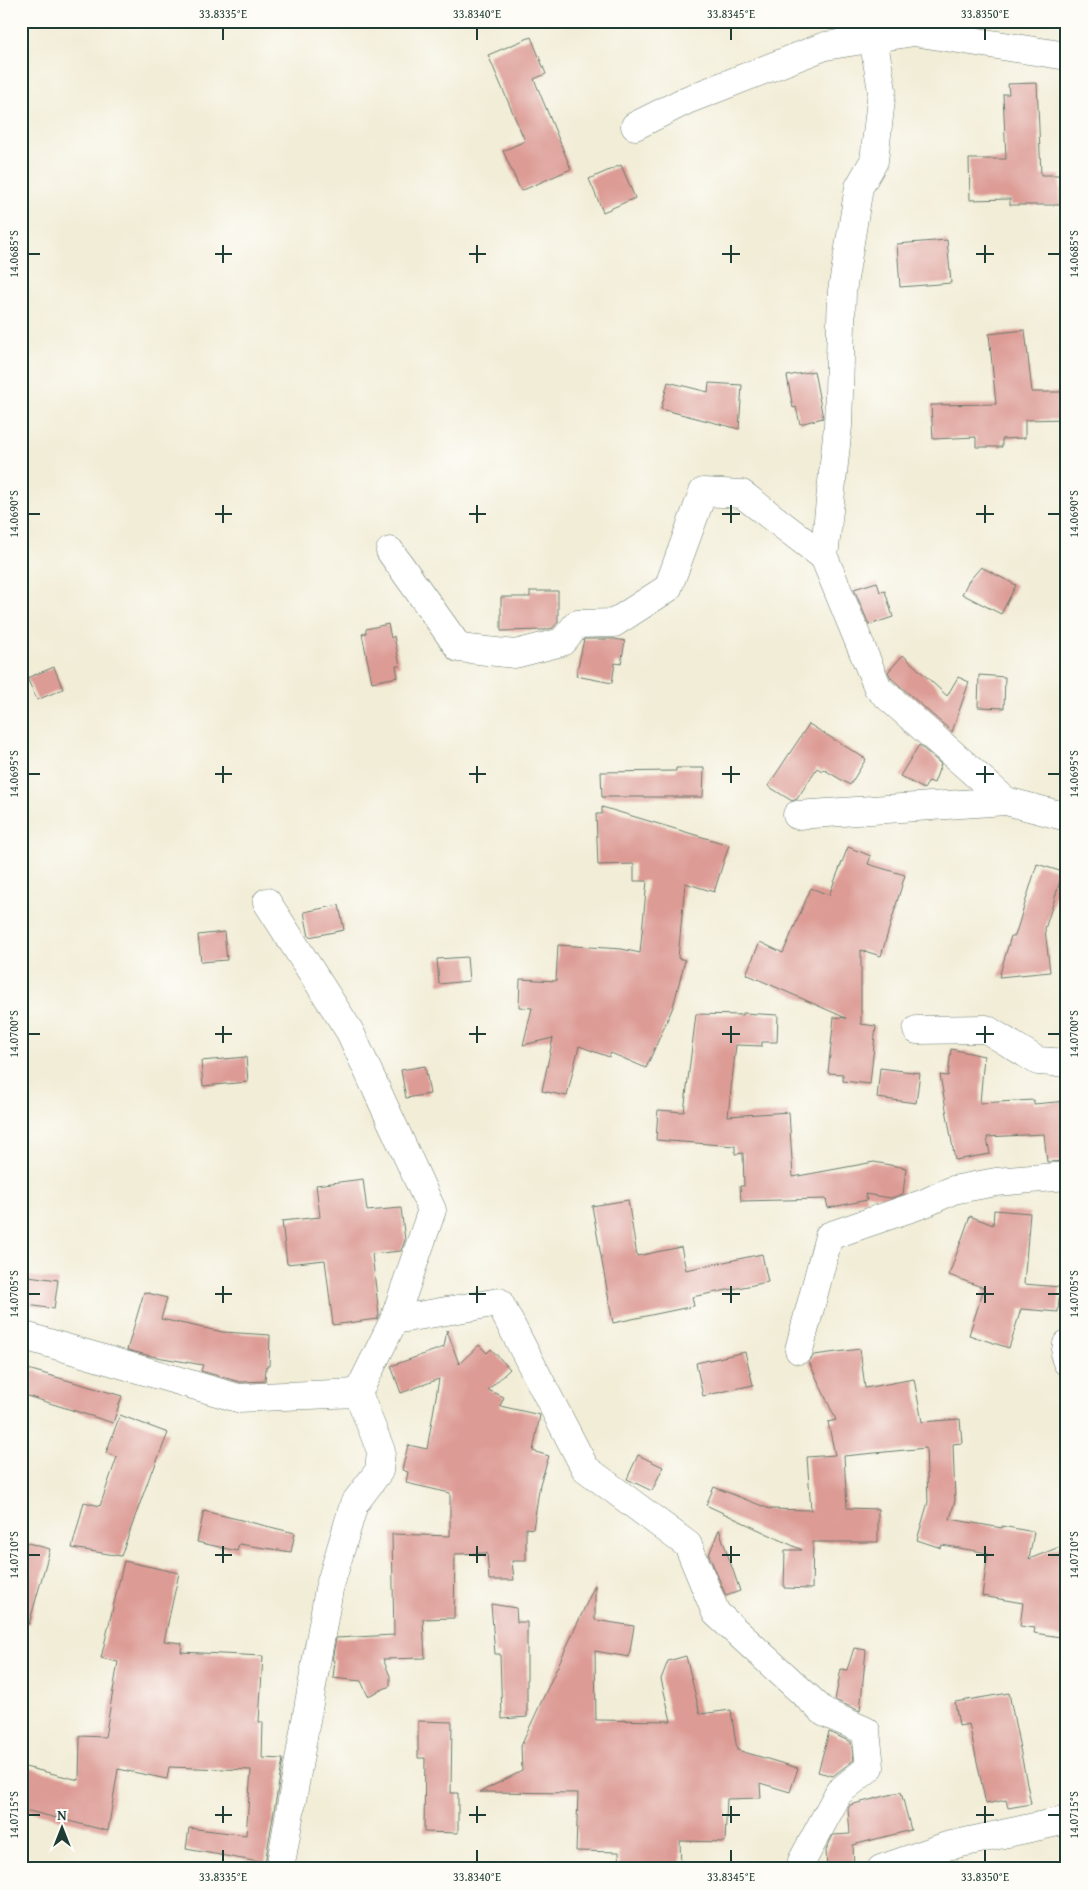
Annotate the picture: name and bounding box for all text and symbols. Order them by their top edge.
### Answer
text: 33.8335°E [199,5,247,22]
text: 33.8340°E [453,5,501,22]
text: 33.8345°E [707,5,755,22]
text: 33.8350°E [961,5,1009,22]
text: 14.0685°S [5,230,22,278]
text: 14.0685°S [1065,230,1082,278]
text: 14.0690°S [5,490,22,538]
text: 14.0690°S [1065,490,1082,538]
text: 14.0695°S [5,750,22,798]
text: 14.0695°S [1065,750,1082,798]
text: 14.0700°S [5,1010,22,1058]
text: 14.0700°S [1065,1010,1082,1058]
text: 14.0705°S [5,1270,22,1318]
text: 14.0705°S [1065,1270,1082,1318]
text: 14.0710°S [5,1531,22,1579]
text: 14.0710°S [1065,1531,1082,1579]
text: 14.0715°S [5,1791,22,1839]
text: 14.0715°S [1065,1791,1082,1839]
north arrow [38,1802,88,1852]
text: N [57,1805,67,1825]
text: 33.8335°E [199,1868,247,1885]
text: 33.8340°E [453,1868,501,1885]
text: 33.8345°E [707,1868,755,1885]
text: 33.8350°E [961,1868,1009,1885]

